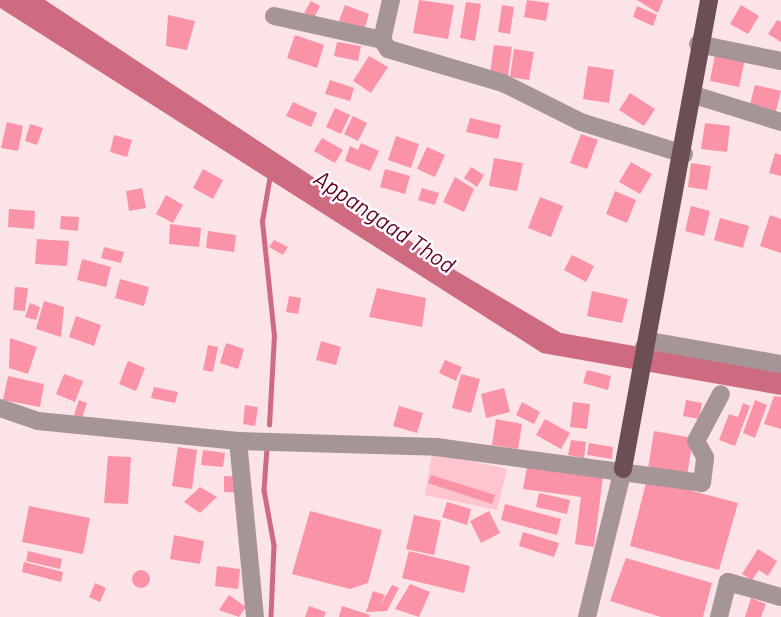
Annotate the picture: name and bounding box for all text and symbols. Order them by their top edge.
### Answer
water label: Appangaad Thod [309,164,461,278]

